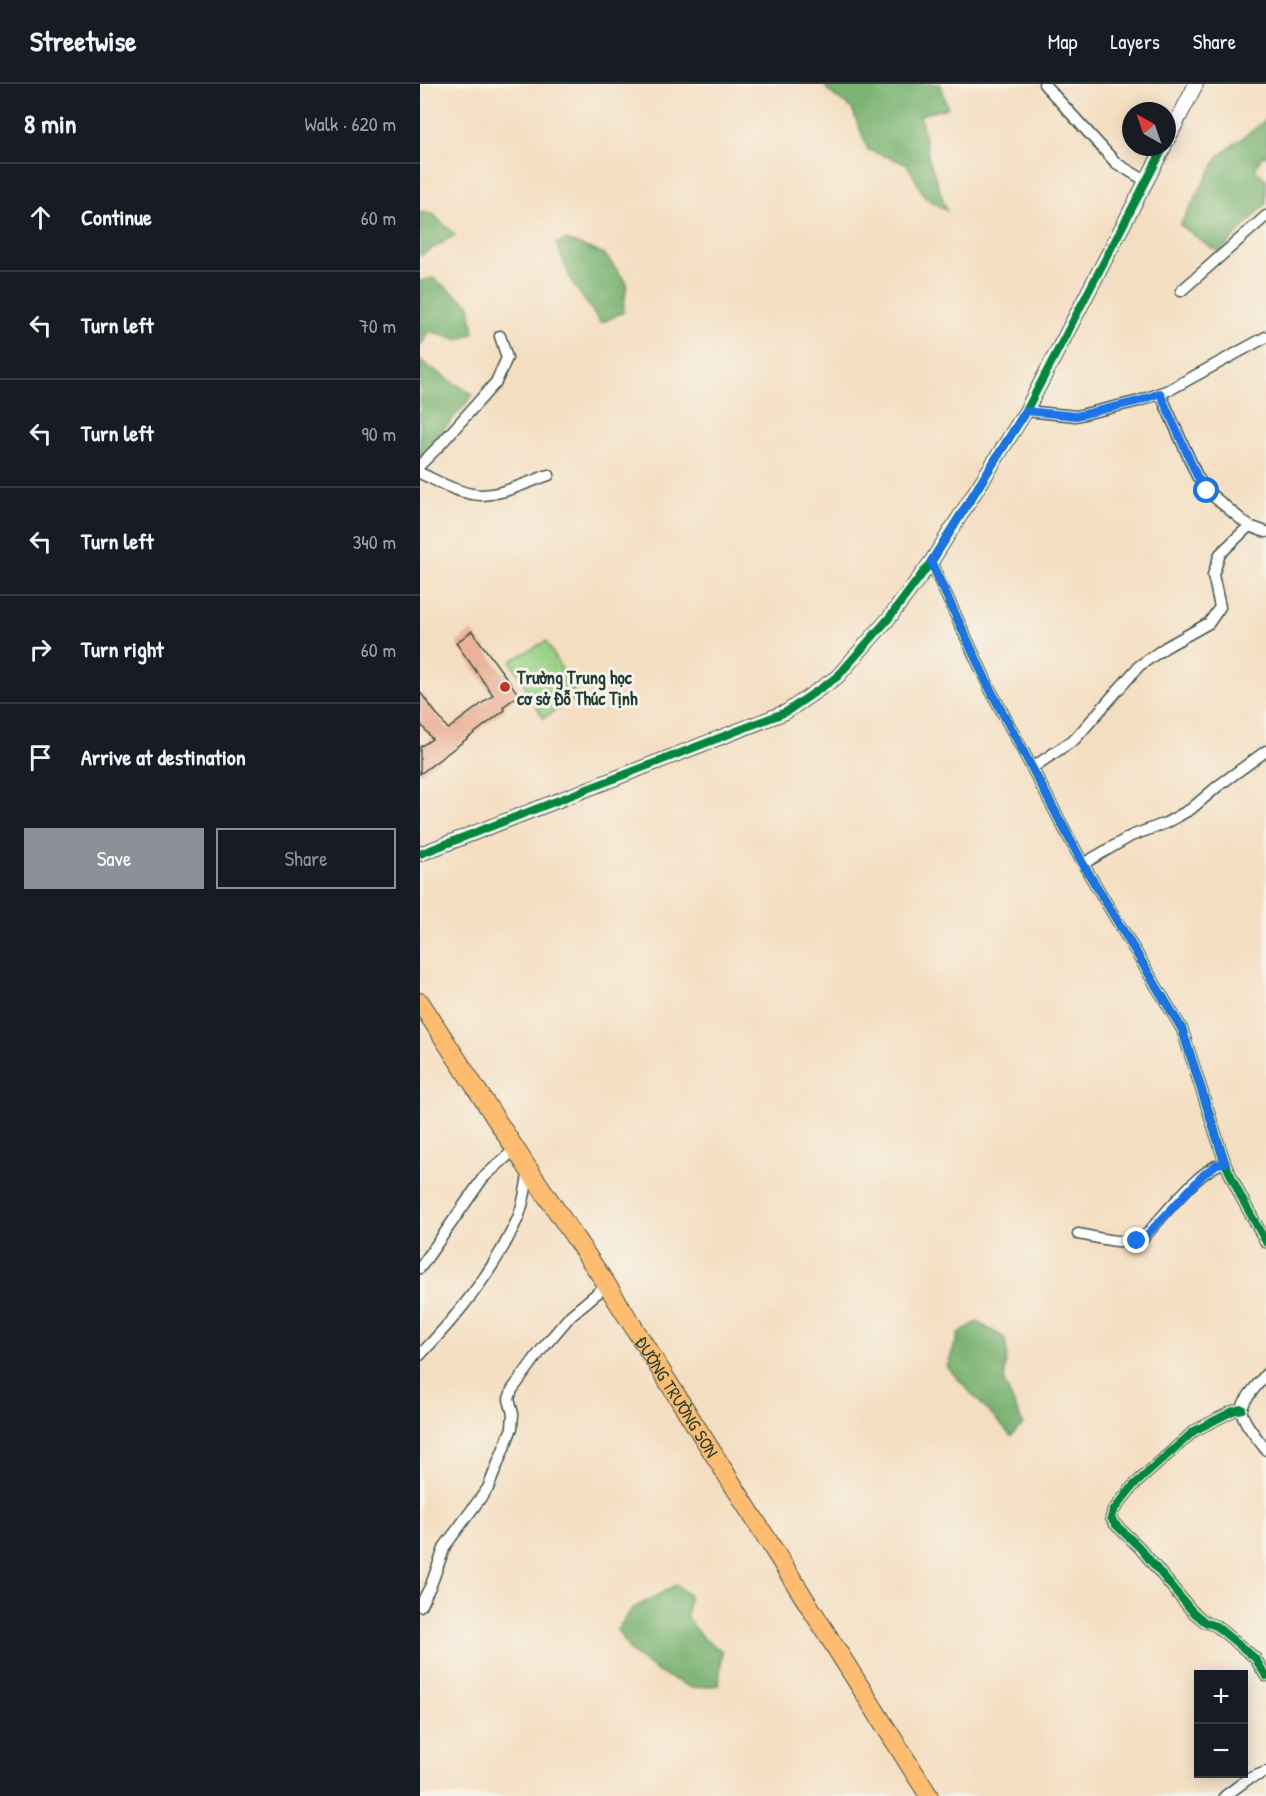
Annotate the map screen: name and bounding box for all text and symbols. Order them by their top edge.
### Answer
text: Streetwise [30,22,136,60]
text: Map [1048,27,1077,56]
text: Layers [1110,27,1160,56]
text: Share [1193,27,1236,56]
north arrow [1122,102,1176,156]
text: 8 min [24,106,77,141]
text: Walk · 620 m [305,110,396,137]
icon: ahead [24,201,57,234]
text: Continue [81,202,152,232]
text: 60 m [361,204,396,231]
icon: left [24,309,57,342]
text: Turn left [81,310,154,340]
text: 70 m [359,312,396,339]
icon: left [24,417,57,450]
text: Turn left [81,418,154,448]
text: 90 m [362,420,396,447]
route start [1193,477,1219,503]
icon: left [24,525,57,558]
text: Turn left [81,526,154,556]
text: 340 m [352,528,396,555]
icon: right [24,633,57,666]
text: Turn right [81,634,164,664]
text: 60 m [361,636,396,663]
place label: Trường Trung học cơ sở Đỗ Thúc Tịnh [516,665,638,711]
marker: Trường Trung học cơ sở Đỗ Thúc Tịnh [498,680,512,694]
icon: arrive [24,741,57,774]
text: Arrive at destination [81,742,246,772]
button: Save [24,828,204,889]
button: Share [216,828,396,889]
route end [1123,1227,1149,1253]
street label: ĐƯỜNG TRƯỜNG SƠN [630,1331,725,1462]
map controls [1194,1670,1248,1778]
button: + [1194,1670,1248,1724]
button: − [1194,1724,1248,1778]

